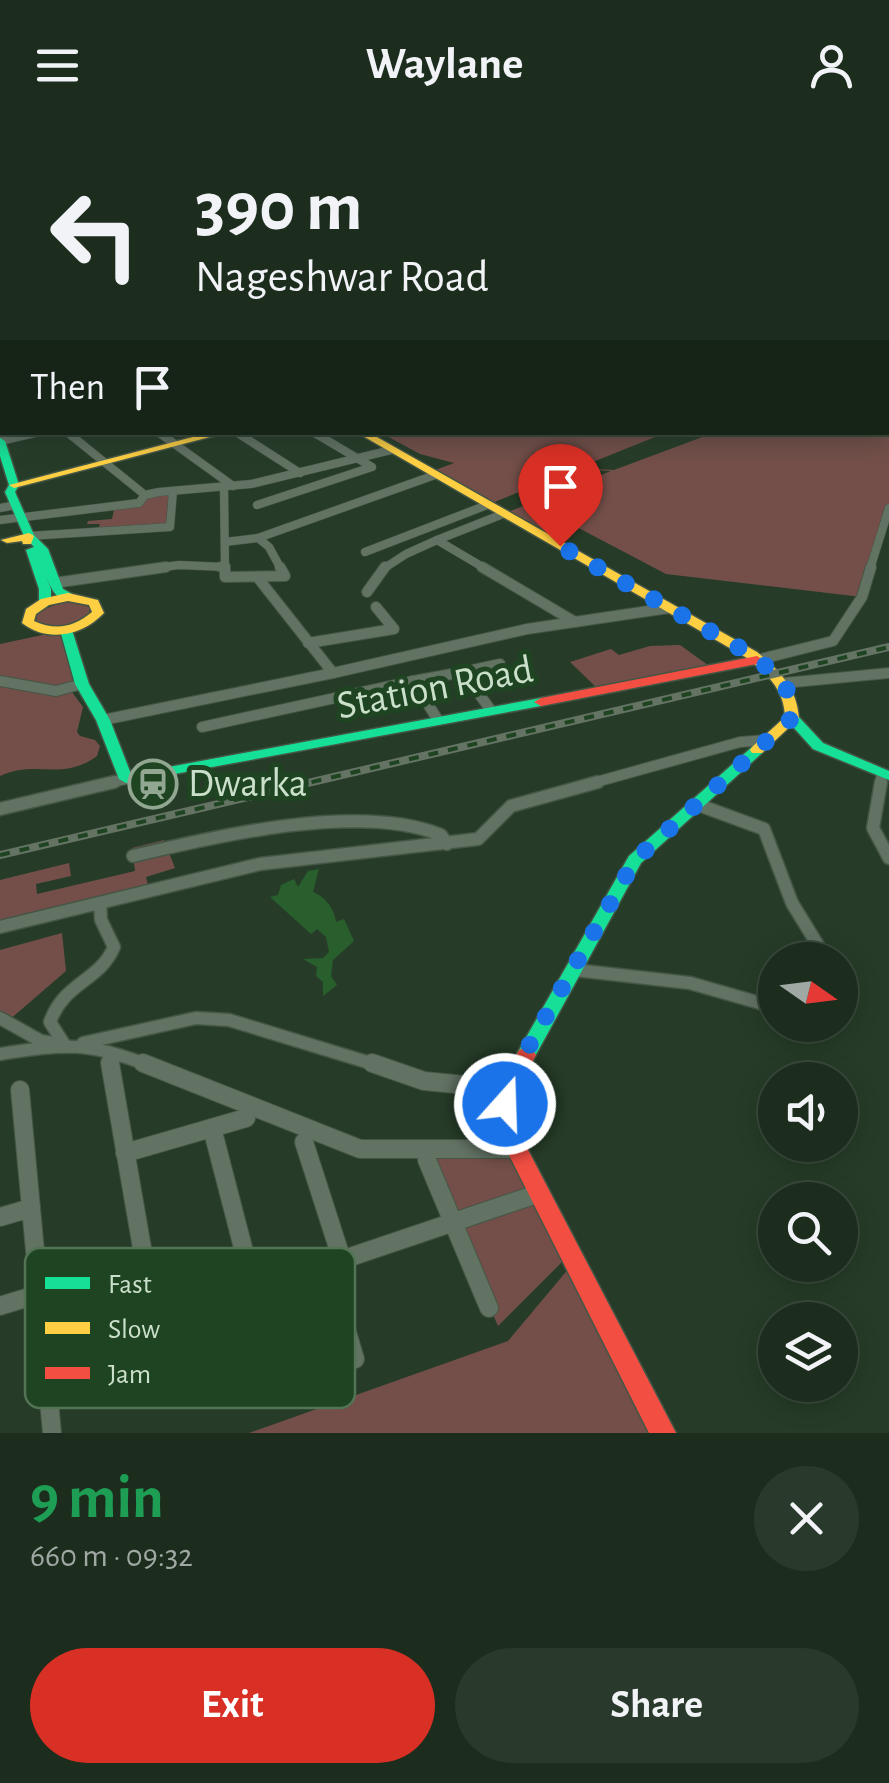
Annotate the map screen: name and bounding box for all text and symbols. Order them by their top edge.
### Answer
icon: menu [30,38,85,93]
icon: person [804,38,859,93]
text: Waylane [366,42,523,87]
icon: left [30,170,160,300]
text: 390 m [195,173,363,243]
text: Nageshwar Road [195,255,489,300]
icon: arrive [125,360,180,415]
text: Then [30,369,105,407]
pin [518,444,603,547]
icon: arrive [533,459,588,514]
street label: Station Road [334,649,536,727]
station icon: Dwarka [127,758,179,810]
place label: Dwarka [188,764,307,804]
north arrow [758,942,858,1042]
map controls [758,942,858,1402]
position arrow [453,1052,557,1156]
button: sound [758,1062,858,1162]
button: search [758,1182,858,1282]
legend [25,1248,355,1408]
text: Fast [108,1271,152,1299]
button: layers [758,1302,858,1402]
text: Slow [108,1316,160,1344]
text: Jam [108,1361,151,1389]
button: close [754,1466,859,1571]
text: 9 min [30,1469,164,1529]
text: 660 m · 09:32 [30,1540,193,1572]
button: Exit [30,1648,435,1763]
button: Share [455,1648,859,1763]

